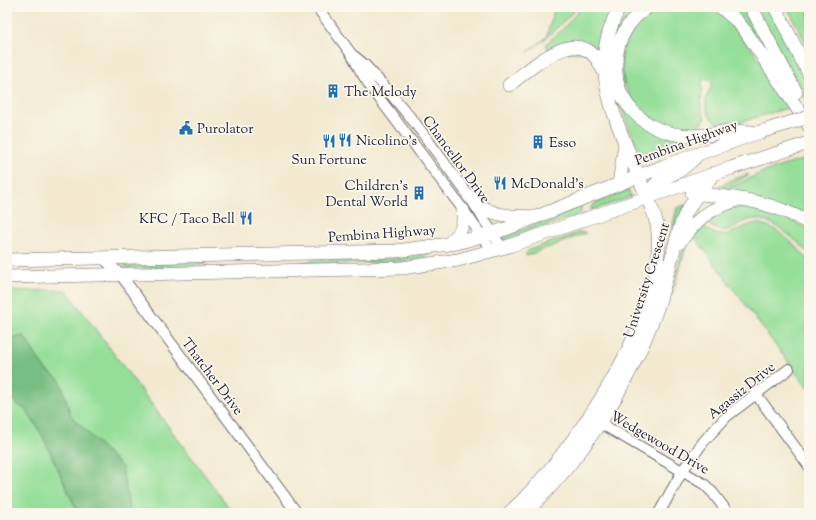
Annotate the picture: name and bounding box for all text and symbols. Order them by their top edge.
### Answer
building icon: The Melody [325,83,341,99]
place label: The Melody [344,83,417,103]
street label: Chancellor Drive [417,112,494,208]
street label: Pembina Highway [632,116,741,172]
public building icon: Purolator [178,120,194,136]
place label: Purolator [197,120,254,140]
restaurant icon: Nicolino's [337,132,353,148]
place label: Nicolino's [356,132,417,152]
restaurant icon: Sun Fortune [321,133,337,149]
building icon: Esso [530,134,546,150]
place label: Esso [549,134,576,154]
place label: Sun Fortune [291,151,367,171]
restaurant icon: McDonald's [492,175,508,191]
place label: McDonald's [511,175,584,195]
place label: Children's Dental World [325,177,408,213]
building icon: Children's Dental World [411,185,427,201]
place label: KFC / Taco Bell [139,210,235,230]
restaurant icon: KFC / Taco Bell [238,210,254,226]
street label: University Crescent [620,220,676,341]
street label: Pembina Highway [327,221,437,249]
street label: Thatcher Drive [176,334,247,420]
street label: Agassiz Drive [704,358,780,425]
street label: Wedgewood Drive [606,407,712,480]

